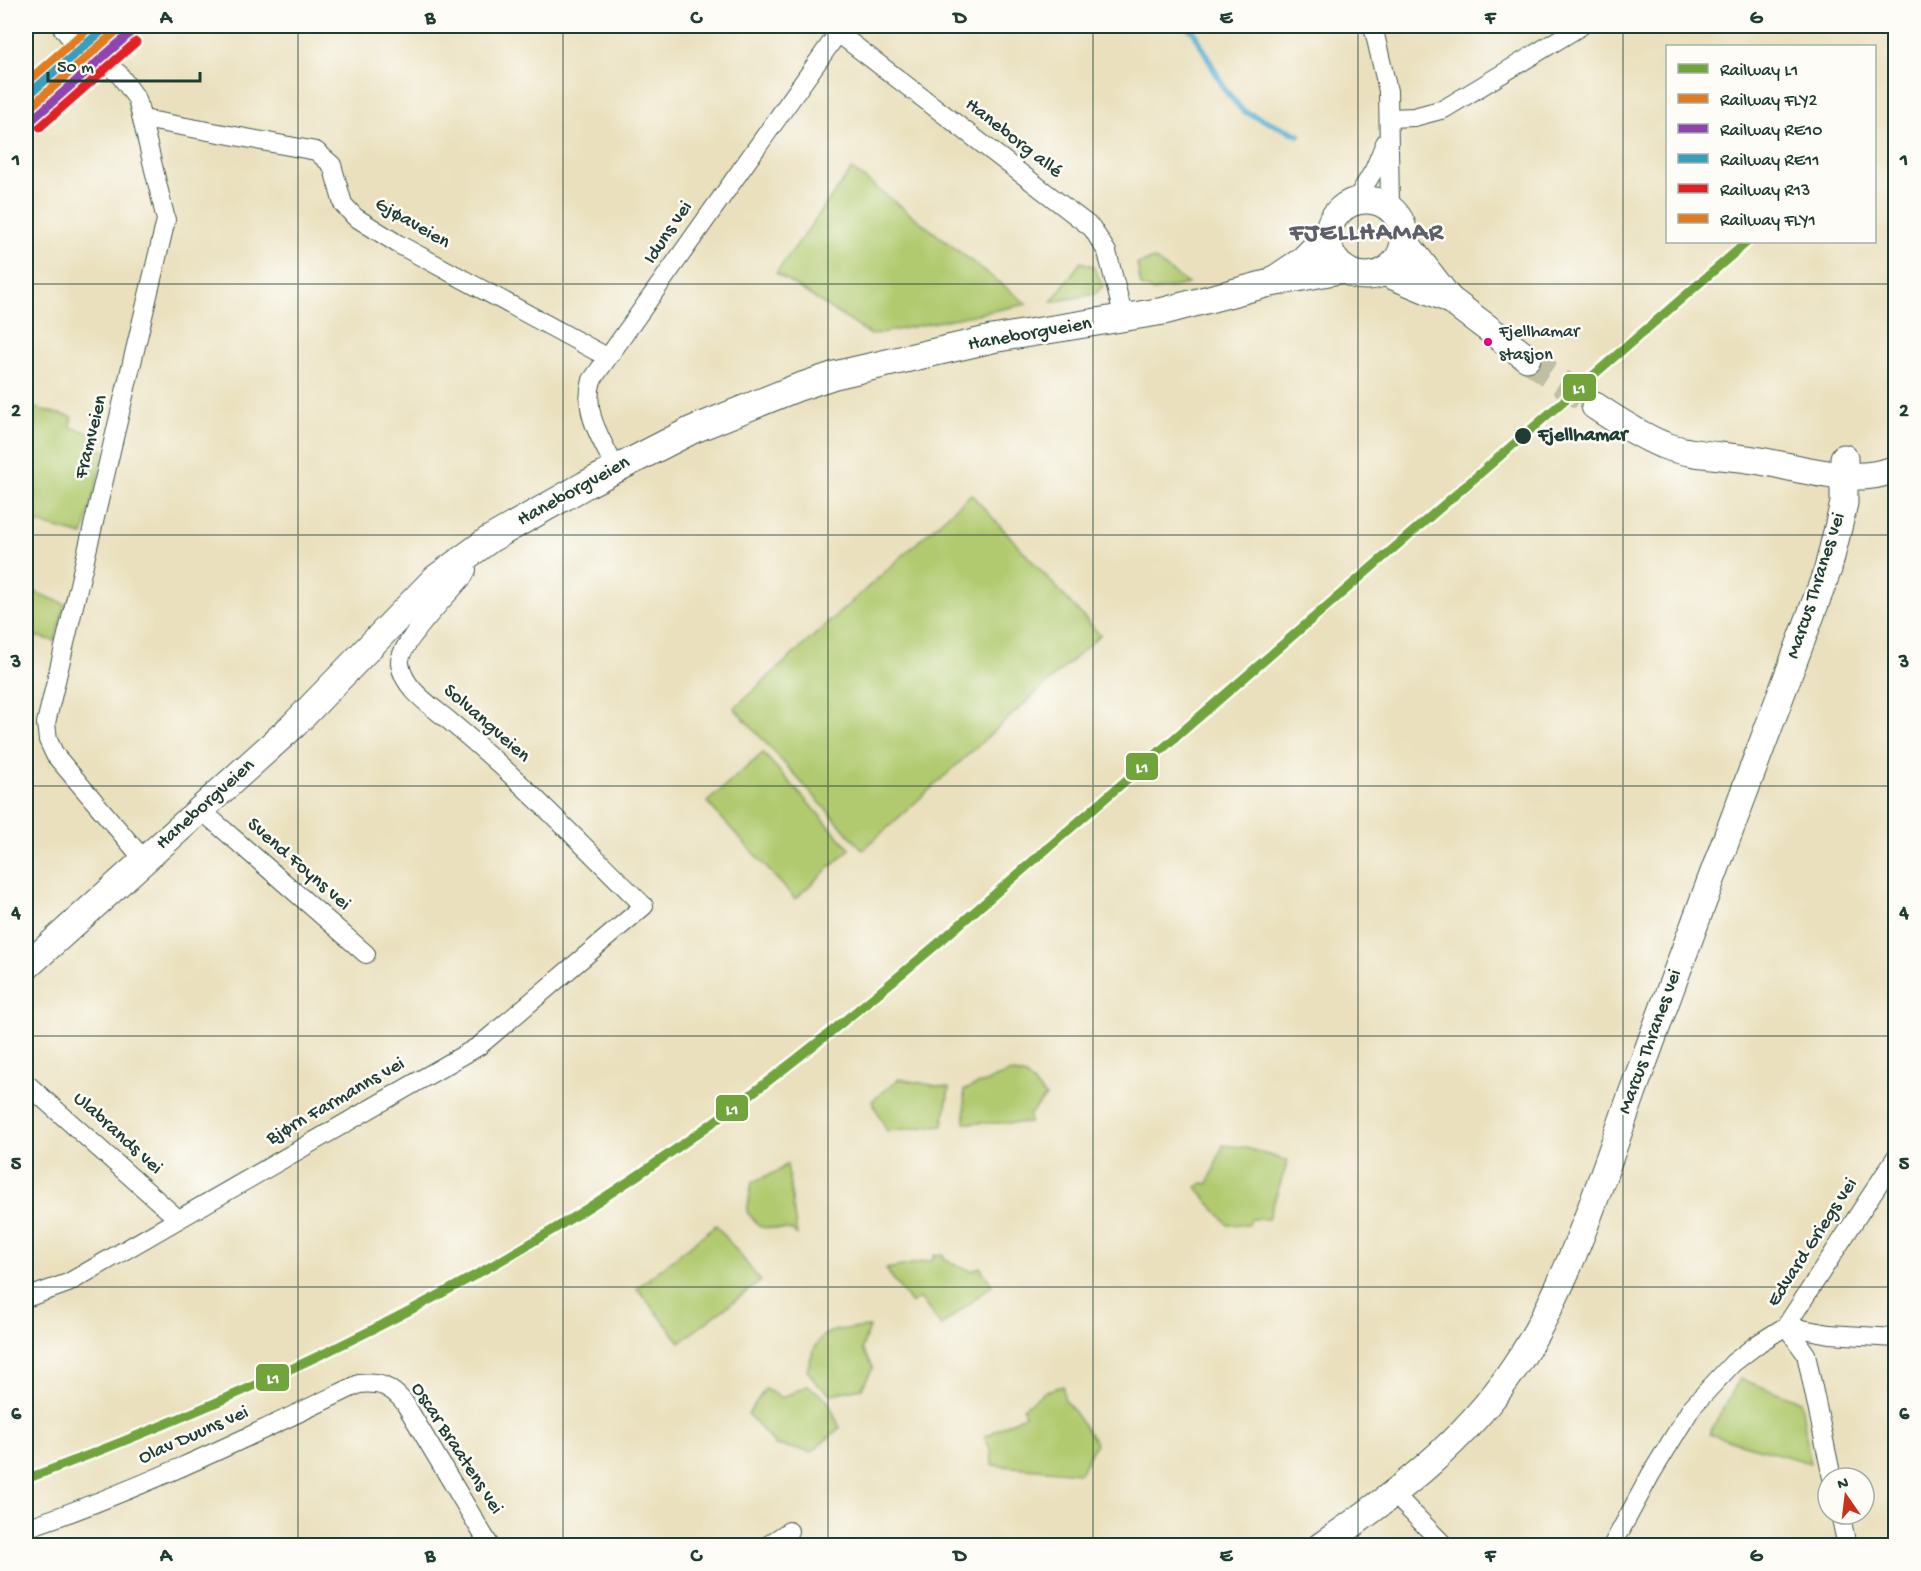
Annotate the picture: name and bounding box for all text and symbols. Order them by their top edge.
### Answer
text: A [159,8,174,31]
text: B [424,8,436,31]
text: C [690,8,704,31]
text: D [951,8,967,31]
text: E [1220,8,1234,31]
text: F [1484,8,1497,31]
text: G [1750,8,1764,31]
scale bar [48,45,200,83]
legend [1666,45,1876,243]
text: 50 m [57,58,94,79]
text: Railway L1 [1720,61,1798,82]
text: Railway FLY2 [1720,91,1818,112]
street label: Haneborg allé [960,94,1067,184]
text: Railway RE10 [1720,121,1823,142]
text: 1 [11,150,20,173]
text: 1 [1899,150,1908,173]
text: Railway RE11 [1720,151,1820,172]
text: Railway R13 [1720,181,1810,202]
street label: Gjøaveien [370,193,454,255]
street label: Iduns vei [640,197,698,269]
text: Railway FLY1 [1720,211,1816,232]
district label: FJELLHAMAR [1289,219,1444,250]
street label: Haneborgveien [966,313,1094,357]
place label: Fjellhamar stasjon [1498,322,1581,366]
marker: Fjellhamar stasjon [1482,336,1494,348]
line badge: L1 [1562,373,1597,402]
text: L1 [1573,381,1585,400]
street label: Framveien [70,392,114,482]
text: 2 [11,401,21,424]
text: 2 [1899,401,1909,424]
place label: Fjellhamar [1537,425,1629,448]
marker: Fjellhamar [1513,426,1533,446]
street label: Haneborgveien [514,451,635,532]
street label: Marcus Thranes vei [1783,510,1851,662]
text: 3 [10,652,21,675]
text: 3 [1898,652,1909,675]
street label: Solvangveien [438,680,535,768]
line badge: L1 [1125,752,1159,781]
street label: Haneborgveien [152,754,261,855]
text: L1 [1136,760,1148,779]
street label: Svend Foyns vei [241,814,355,916]
text: 4 [10,903,21,926]
text: 4 [1898,903,1909,926]
street label: Marcus Thranes vei [1614,966,1688,1118]
street label: Bjørn Farmanns vei [262,1053,409,1151]
street label: Ulabrands vei [67,1088,167,1180]
line badge: L1 [715,1094,749,1122]
text: L1 [726,1102,738,1121]
text: 5 [11,1154,22,1177]
text: 5 [1899,1154,1910,1177]
street label: Edvard Griegs vei [1763,1174,1863,1312]
line badge: L1 [255,1363,290,1392]
text: L1 [267,1371,279,1390]
street label: Oscar Braatens vei [405,1379,507,1519]
street label: Olav Duuns vei [135,1401,253,1471]
text: 6 [11,1404,22,1427]
text: 6 [1899,1404,1910,1427]
north arrow [1816,1466,1876,1526]
text: N [1836,1474,1851,1495]
text: A [159,1546,174,1569]
text: B [424,1546,436,1569]
text: C [690,1546,704,1569]
text: D [951,1546,967,1569]
text: E [1220,1546,1234,1569]
text: F [1484,1546,1497,1569]
text: G [1750,1546,1764,1569]

